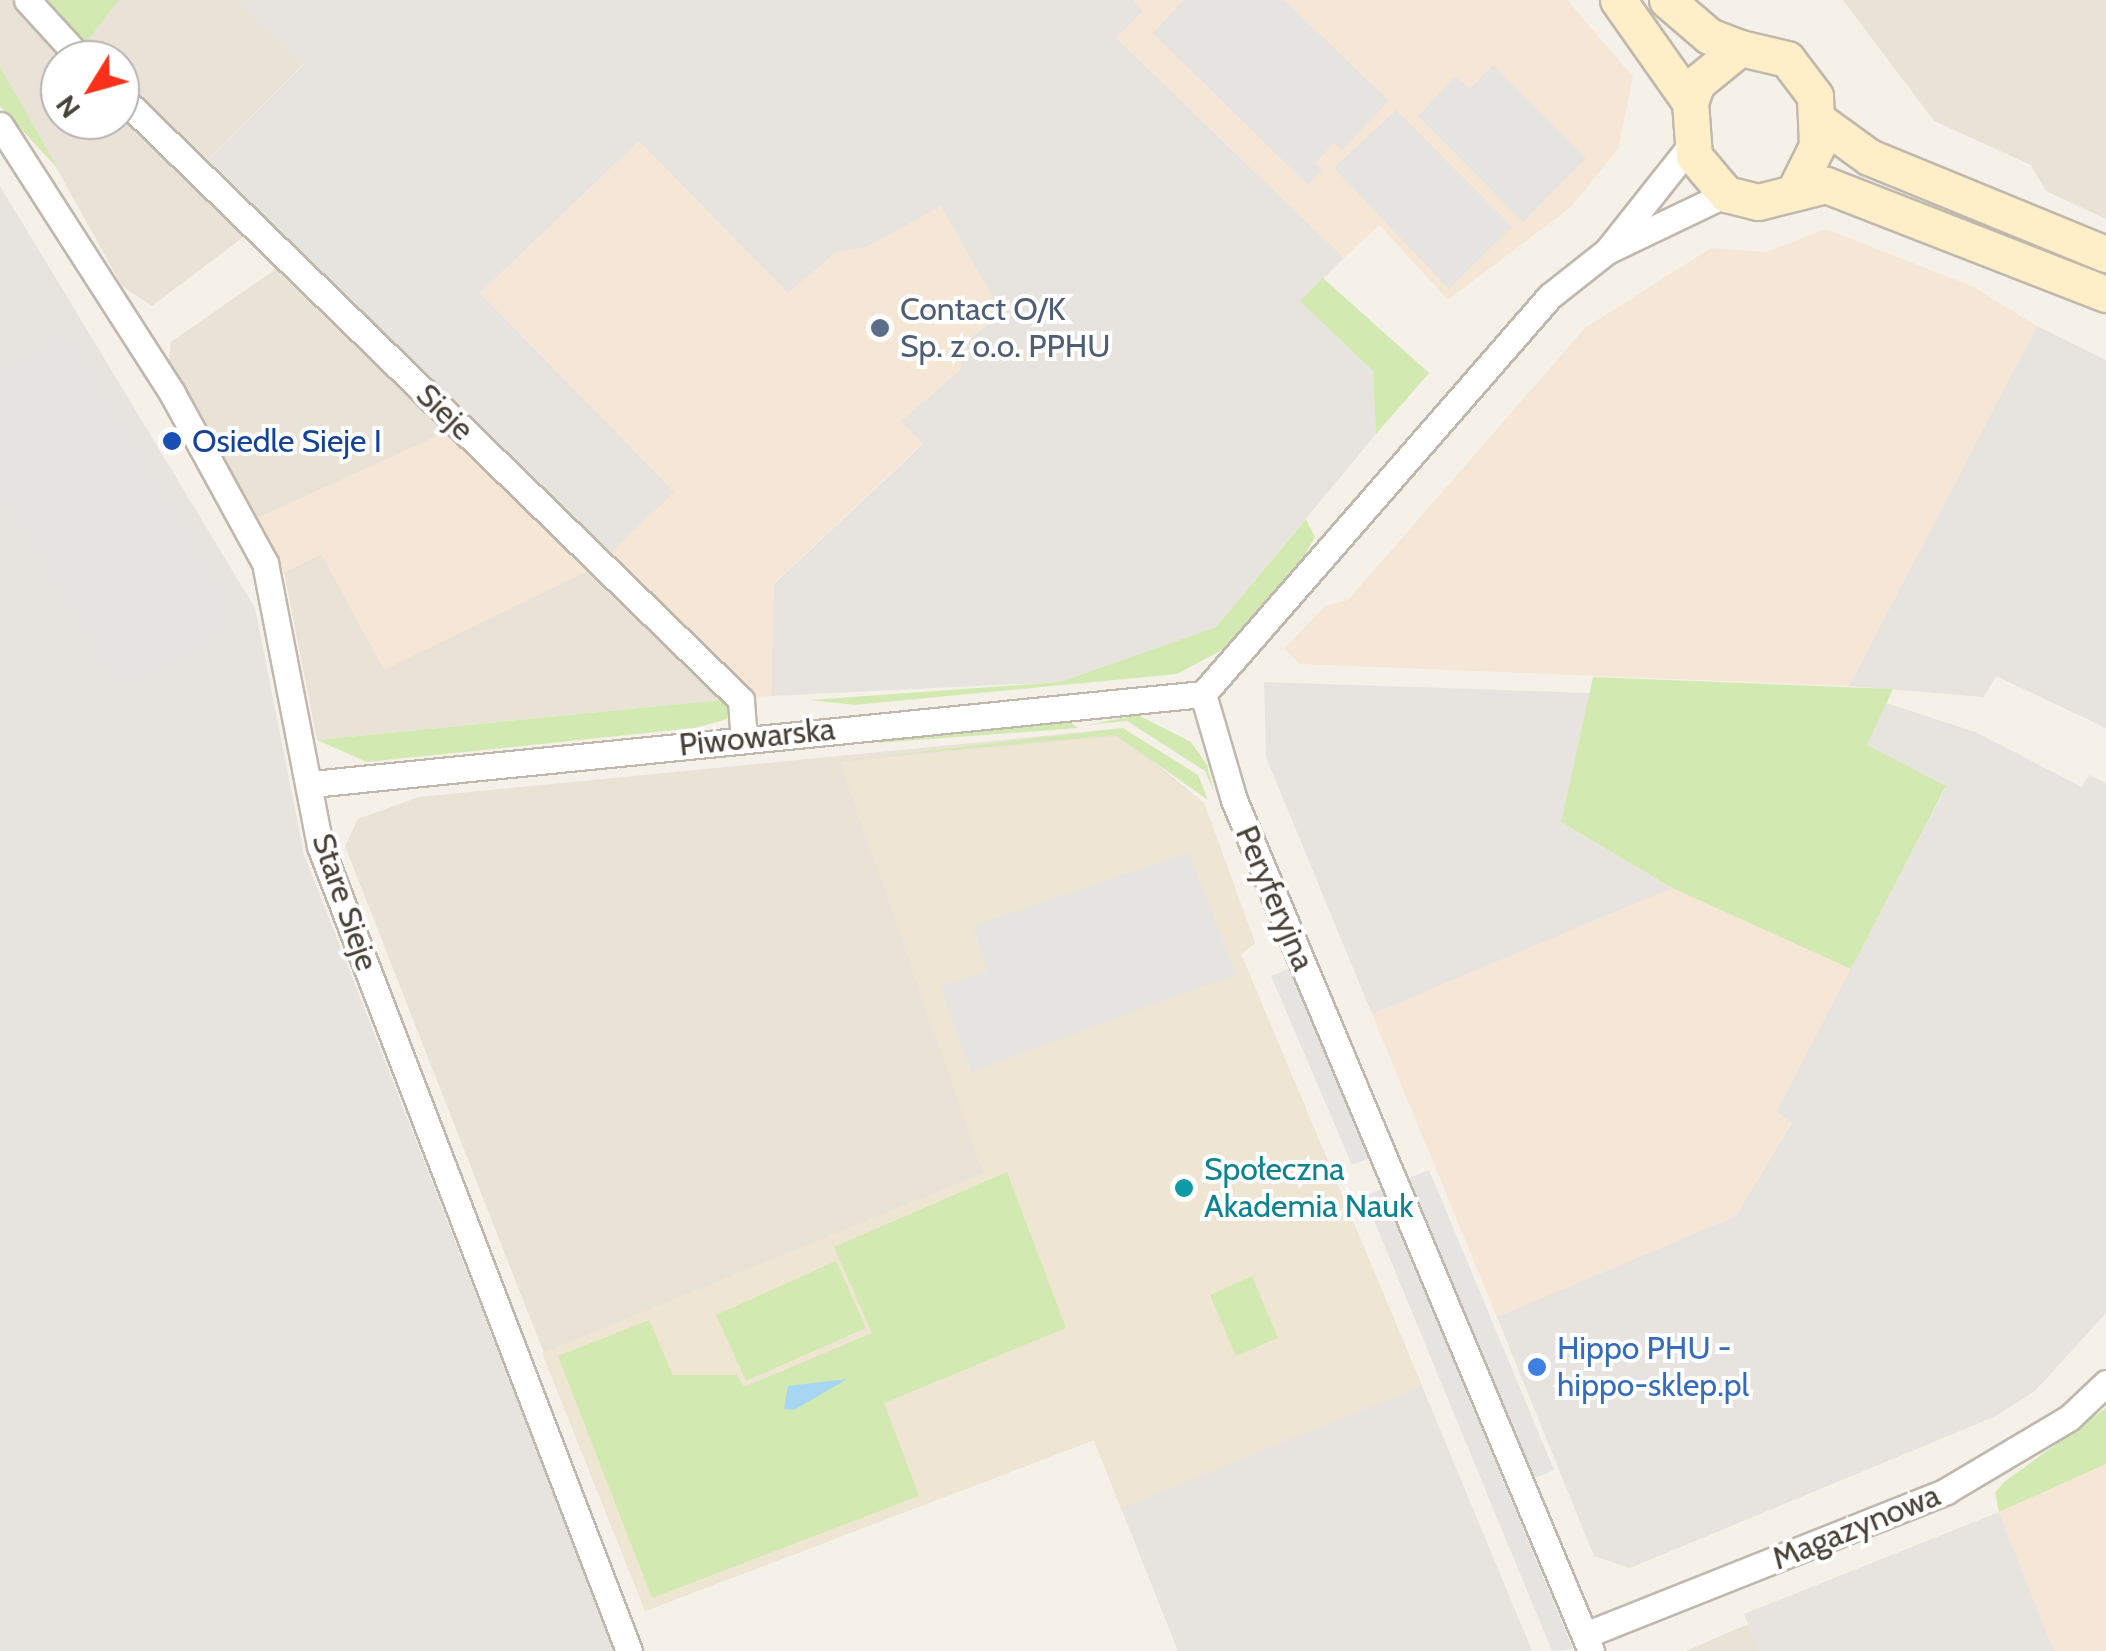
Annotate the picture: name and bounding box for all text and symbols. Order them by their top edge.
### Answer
north arrow [40,40,140,140]
text: N [48,89,87,125]
place label: Contact O/K Sp. z o.o. PPHU [900,291,1111,366]
marker: Contact O/K Sp. z o.o. PPHU [869,317,891,339]
street label: Sieje [408,376,482,448]
place label: Osiedle Sieje I [192,422,382,460]
marker: Osiedle Sieje I [161,430,183,452]
street label: Piwowarska [677,710,837,764]
street label: Peryferyjna [1227,820,1323,976]
street label: Stare Sieje [304,828,386,976]
place label: Społeczna Akademia Nauk [1204,1151,1413,1226]
marker: Społeczna Akademia Nauk [1173,1177,1195,1199]
place label: Hippo PHU - hippo-sklep.pl [1557,1330,1749,1405]
marker: Hippo PHU - hippo-sklep.pl [1526,1356,1548,1378]
street label: Magazynowa [1767,1476,1945,1578]

